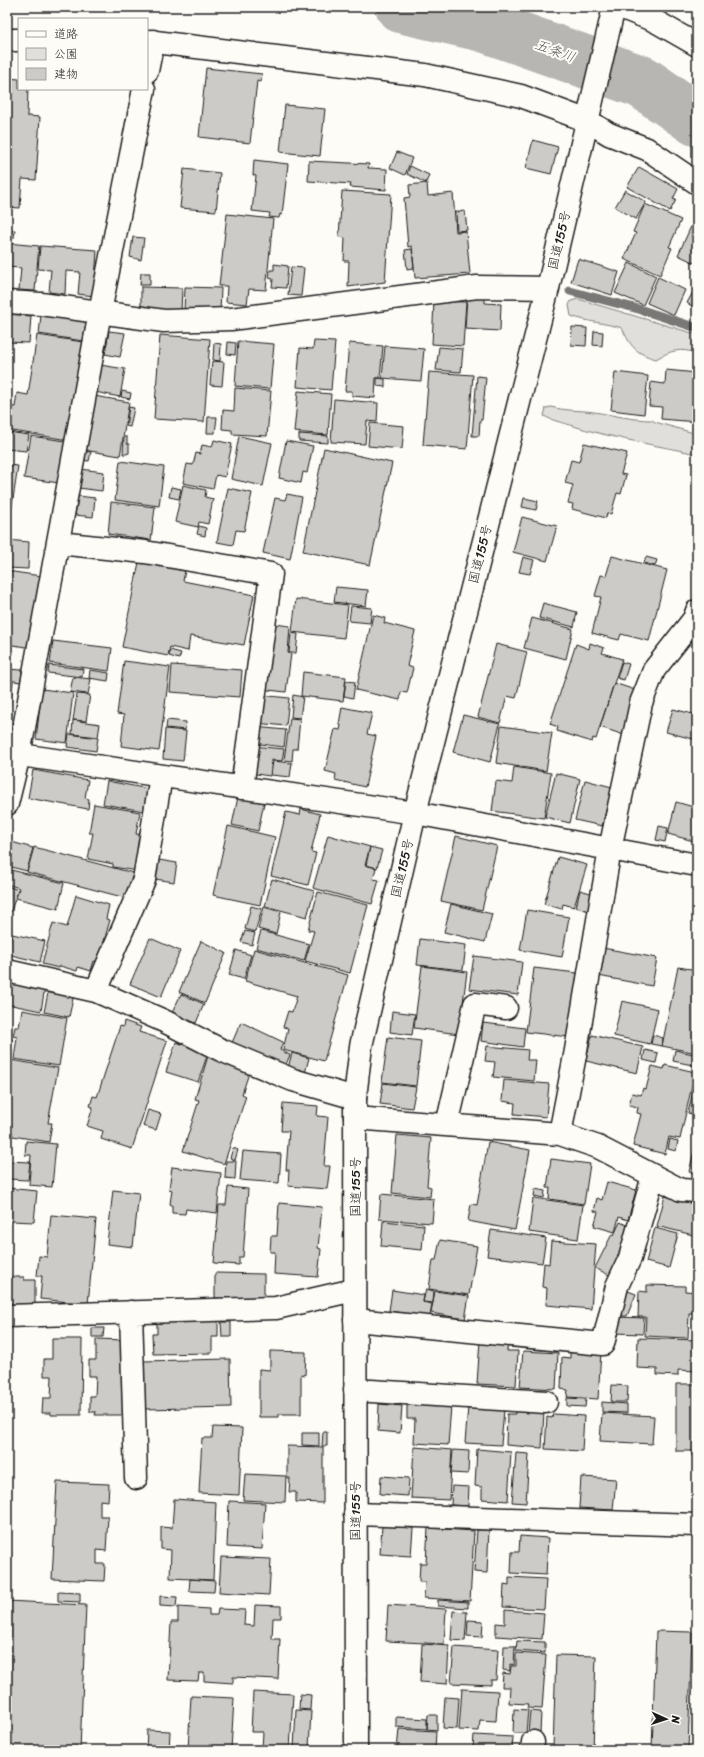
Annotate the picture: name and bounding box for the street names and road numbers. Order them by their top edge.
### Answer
street label: 国道155号 [541,208,577,272]
street label: 国道155号 [462,522,498,586]
street label: 国道155号 [384,836,420,900]
street label: 国道155号 [344,1157,367,1217]
street label: 国道155号 [344,1481,367,1541]

